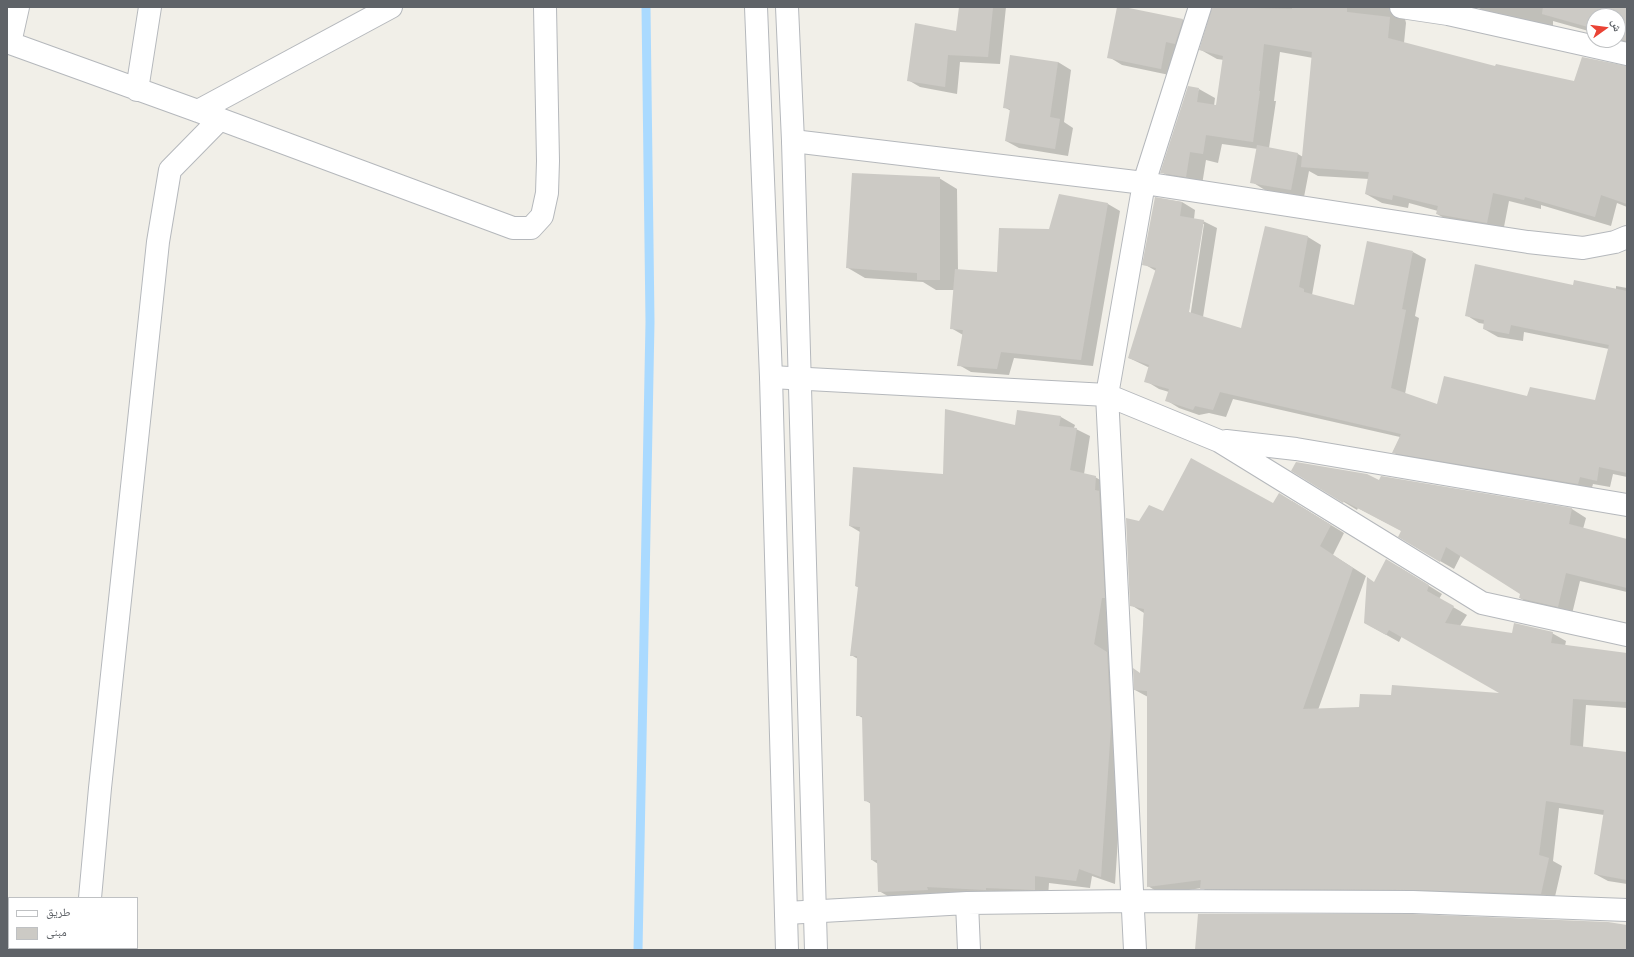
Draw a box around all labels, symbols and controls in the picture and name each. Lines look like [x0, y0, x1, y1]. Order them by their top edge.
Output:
north arrow [1586, 8, 1626, 48]
text: ش [1607, 18, 1626, 33]
legend [8, 897, 138, 949]
text: طريق [46, 903, 71, 921]
text: مبنى [46, 923, 67, 941]

